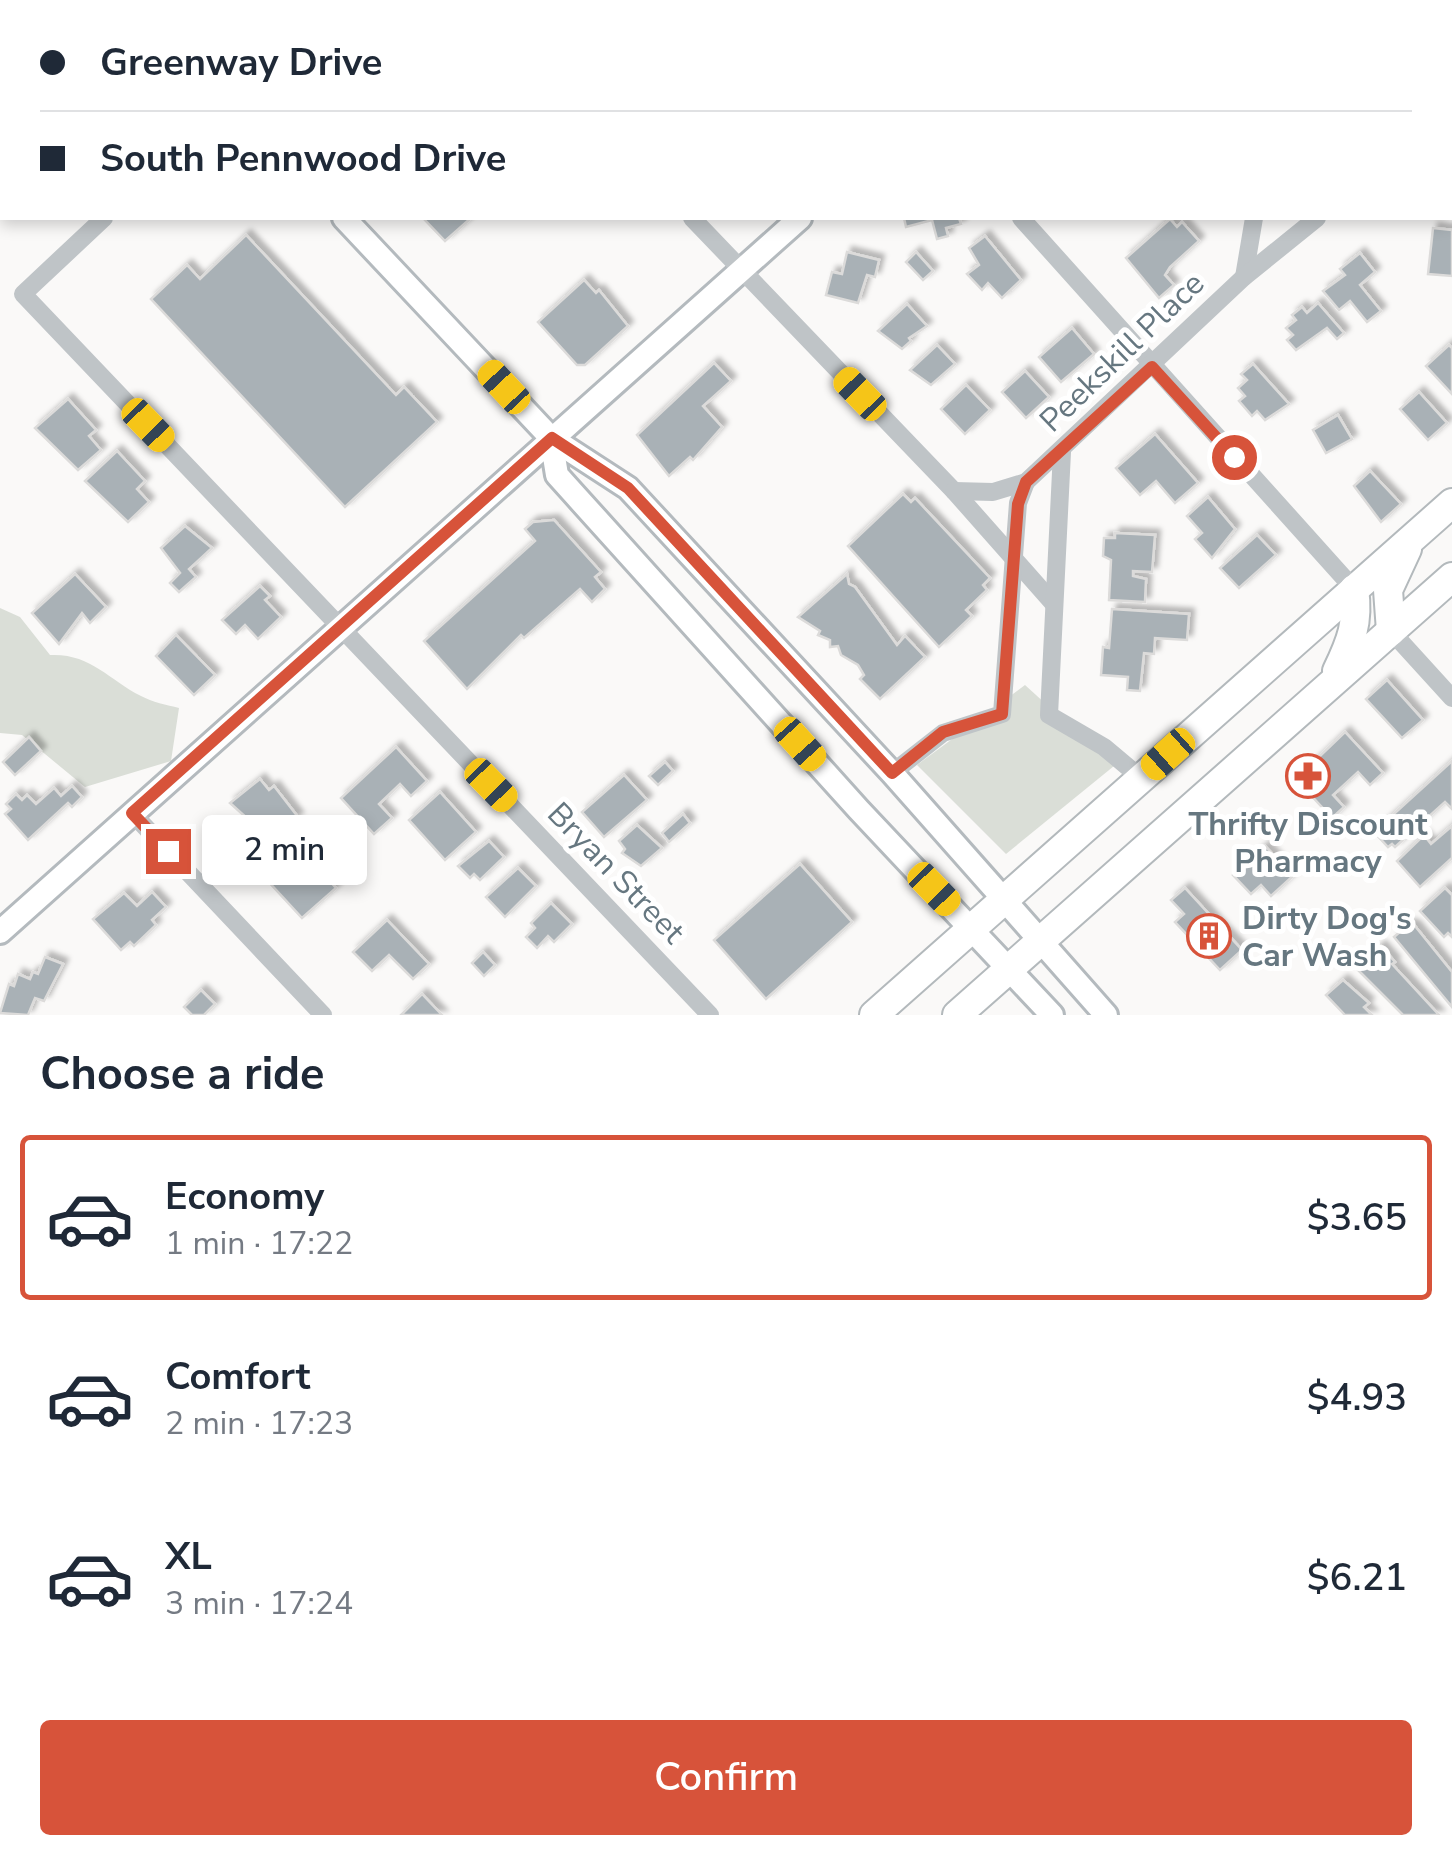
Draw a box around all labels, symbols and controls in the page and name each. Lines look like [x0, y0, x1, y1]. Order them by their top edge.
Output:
text: Greenway Drive [100, 37, 382, 88]
text: South Pennwood Drive [100, 133, 506, 184]
street label: Peekskill Place [1030, 262, 1214, 442]
car [473, 355, 535, 419]
car [828, 362, 892, 426]
car [116, 393, 180, 457]
route start [1212, 435, 1257, 480]
car [769, 712, 831, 776]
car [1136, 723, 1200, 785]
car [459, 753, 523, 817]
pharmacy icon: Thrifty Discount Pharmacy [1285, 753, 1331, 799]
street label: Bryan Street [538, 793, 695, 954]
place label: Thrifty Discount Pharmacy [1189, 803, 1428, 883]
callout: 2 min [203, 816, 368, 886]
text: 2 min [244, 828, 325, 871]
route end [146, 829, 191, 874]
car [902, 857, 966, 921]
place label: Dirty Dog's Car Wash [1242, 897, 1412, 977]
building icon: Dirty Dog's Car Wash [1186, 913, 1232, 959]
text: Choose a ride [40, 1044, 325, 1105]
text: Economy [165, 1171, 324, 1222]
icon: car [45, 1173, 135, 1263]
text: $3.65 [1307, 1192, 1407, 1243]
text: 1 min · 17:22 [165, 1222, 353, 1265]
text: Comfort [165, 1351, 310, 1402]
icon: car [45, 1353, 135, 1443]
text: $4.93 [1307, 1372, 1407, 1423]
text: 2 min · 17:23 [165, 1402, 353, 1445]
text: XL [165, 1531, 212, 1582]
icon: car [45, 1533, 135, 1623]
text: $6.21 [1307, 1552, 1407, 1603]
text: 3 min · 17:24 [165, 1582, 353, 1625]
button: Confirm [40, 1720, 1412, 1835]

